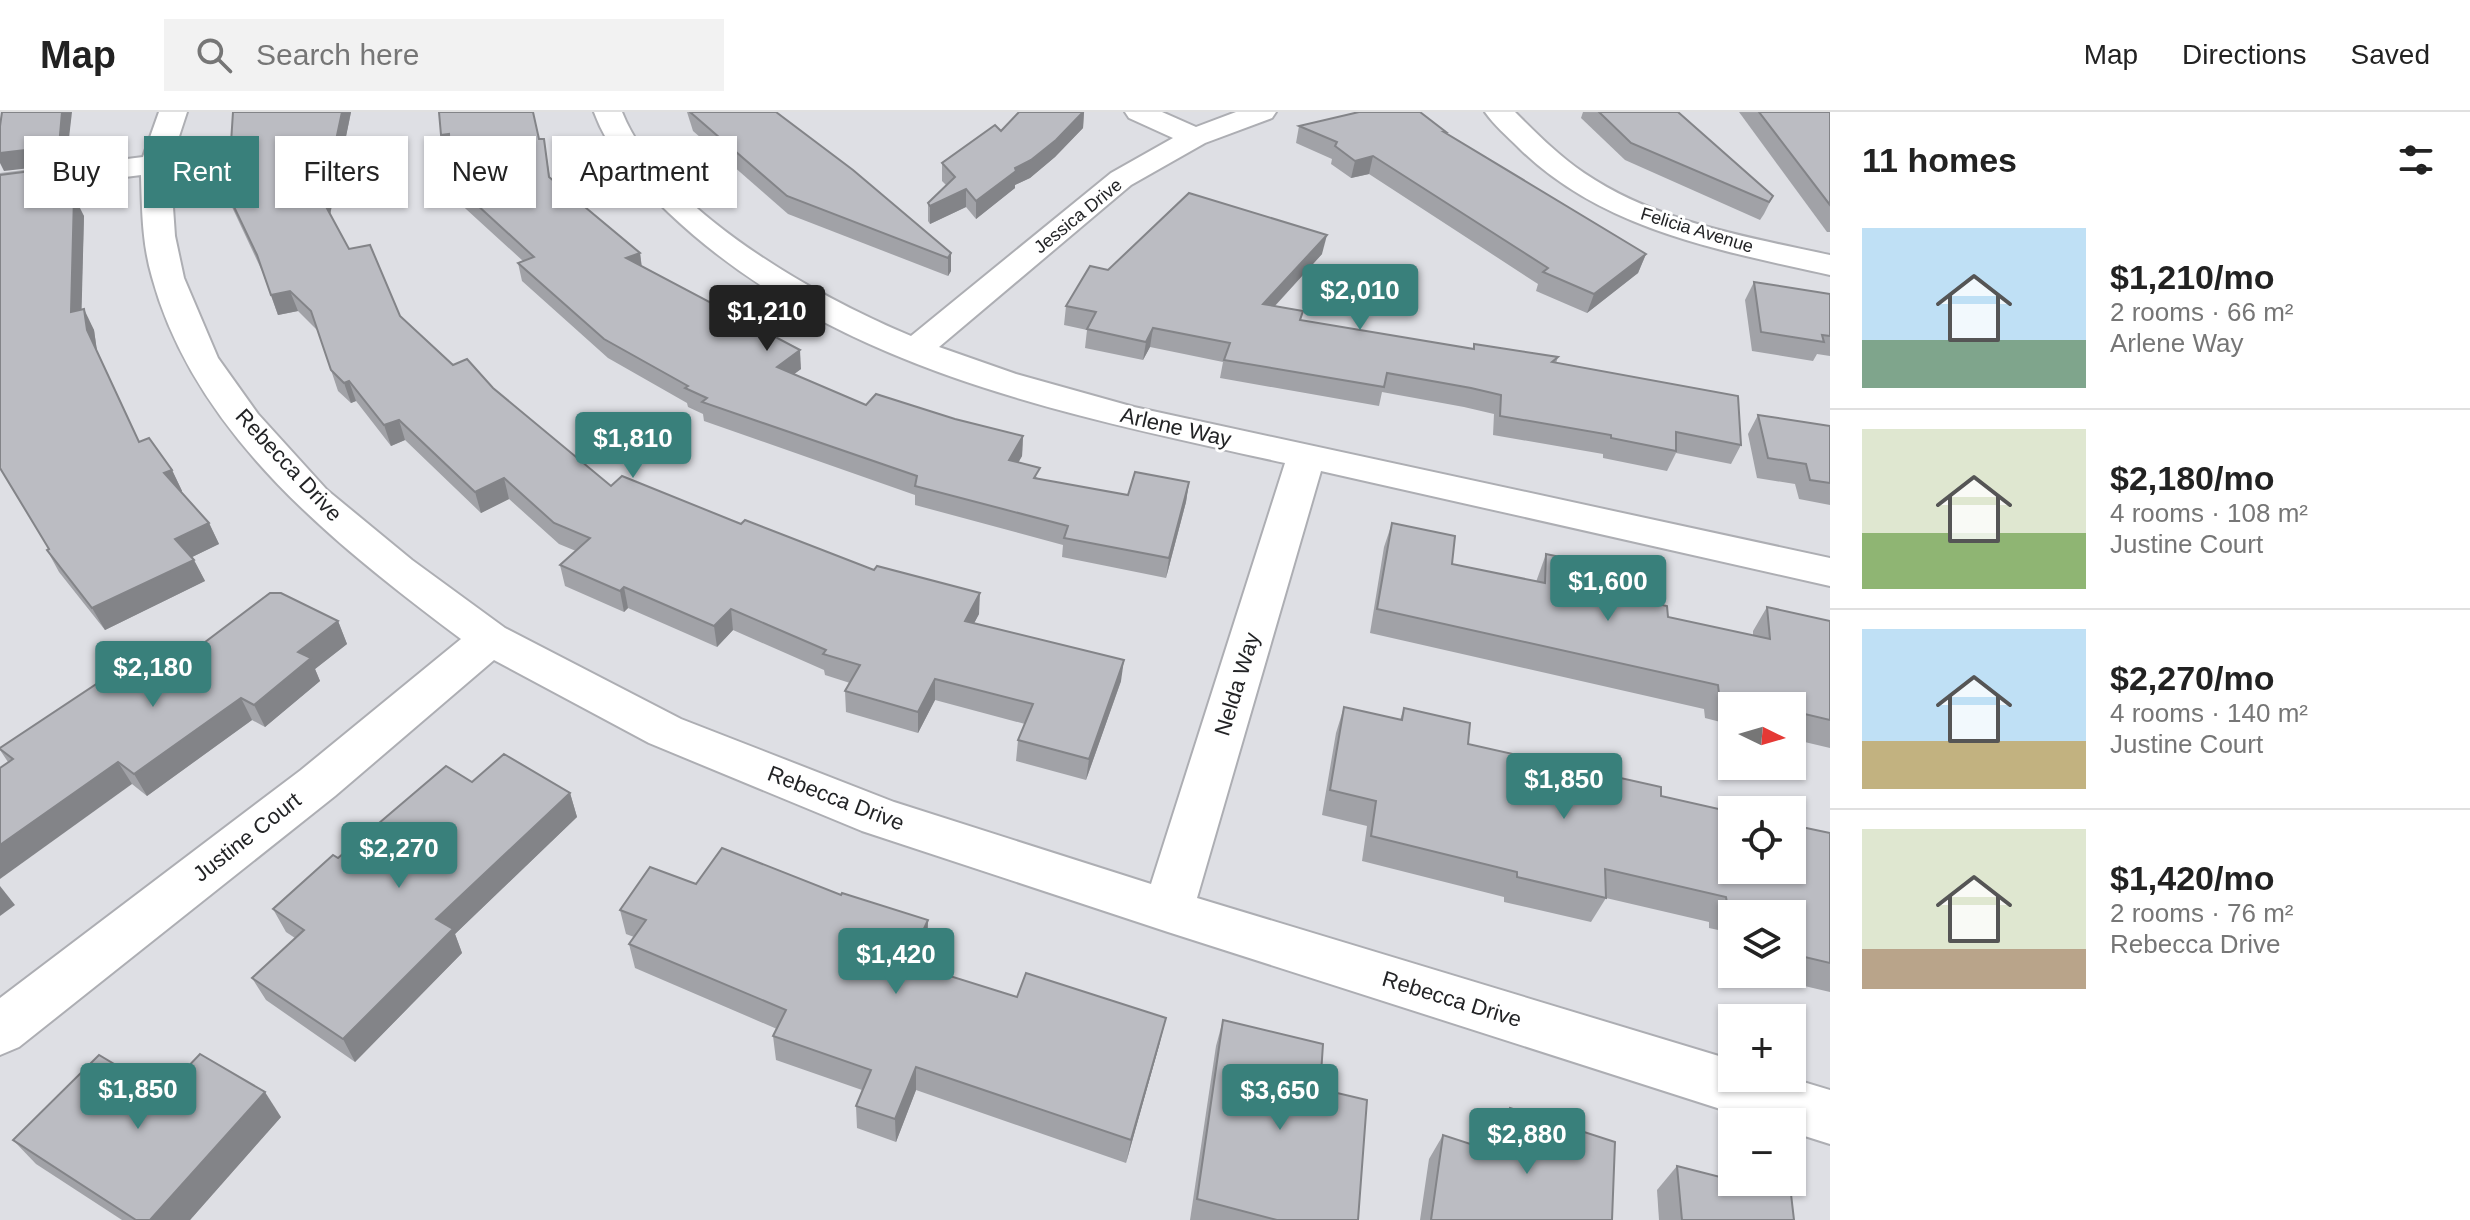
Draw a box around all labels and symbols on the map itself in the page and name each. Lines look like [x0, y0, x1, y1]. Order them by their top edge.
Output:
street label: Jessica Drive [1030, 175, 1126, 257]
street label: Felicia Avenue [1638, 203, 1756, 257]
pin: $2,010 [1295, 264, 1425, 332]
pin: $1,210 [702, 285, 832, 353]
street label: Arlene Way [1118, 402, 1234, 452]
street label: Rebecca Drive [231, 404, 347, 526]
pin: $1,810 [568, 412, 698, 480]
pin: $1,600 [1543, 555, 1673, 623]
street label: Nelda Way [1209, 629, 1265, 739]
pin: $2,180 [88, 641, 218, 709]
north arrow [1718, 692, 1806, 780]
pin: $1,850 [1499, 753, 1629, 821]
street label: Rebecca Drive [764, 760, 908, 836]
street label: Justine Court [188, 787, 306, 887]
pin: $2,270 [334, 822, 464, 890]
pin: $1,420 [831, 928, 961, 996]
street label: Rebecca Drive [1379, 966, 1525, 1032]
pin: $1,850 [73, 1063, 203, 1131]
pin: $3,650 [1215, 1064, 1345, 1132]
pin: $2,880 [1462, 1108, 1592, 1176]

